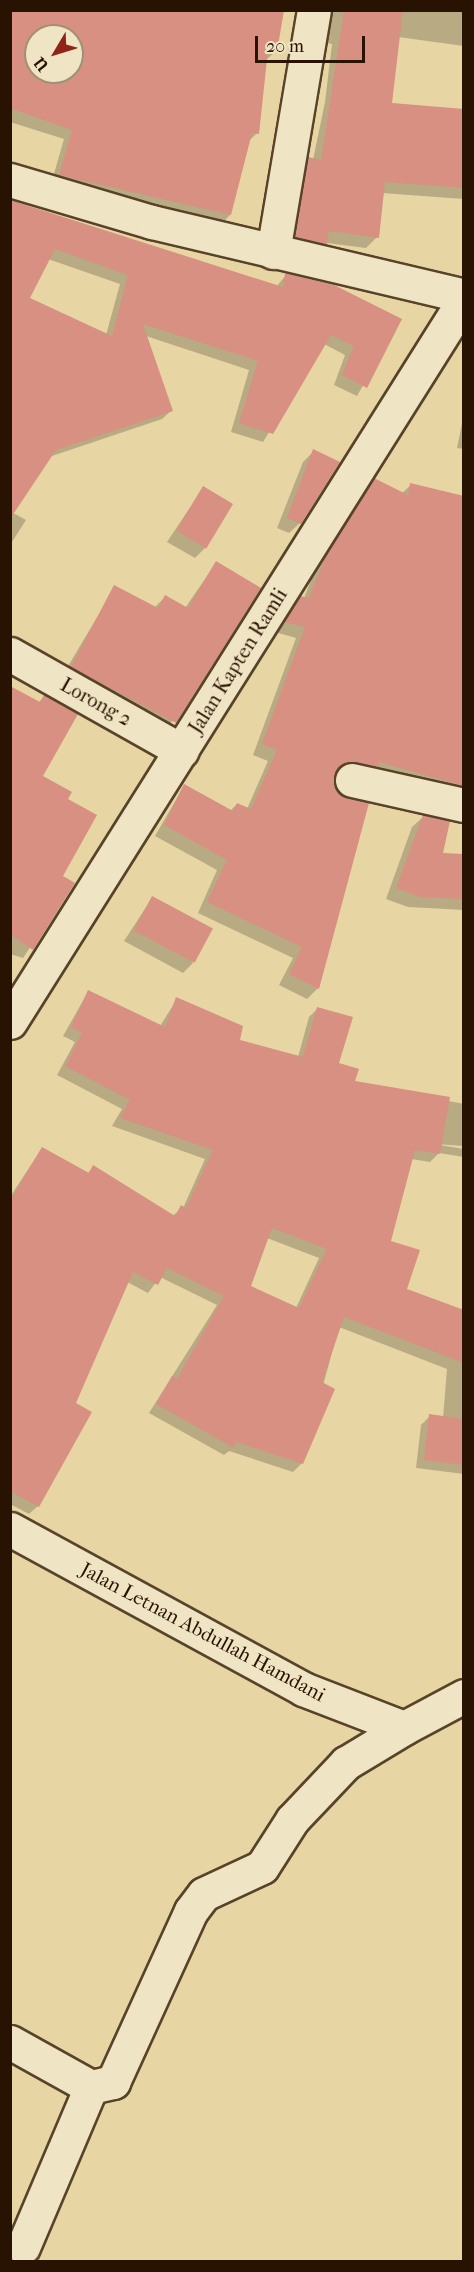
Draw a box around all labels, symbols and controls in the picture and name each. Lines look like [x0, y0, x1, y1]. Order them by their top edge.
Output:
north arrow [24, 24, 84, 84]
scale bar [258, 24, 368, 62]
text: 20 m [266, 36, 304, 57]
text: U [30, 53, 52, 75]
street label: Jalan Kapten Ramli [184, 584, 292, 738]
street label: Lorong 2 [56, 673, 136, 731]
street label: Jalan Letnan Abdullah Hamdani [77, 1557, 329, 1707]

